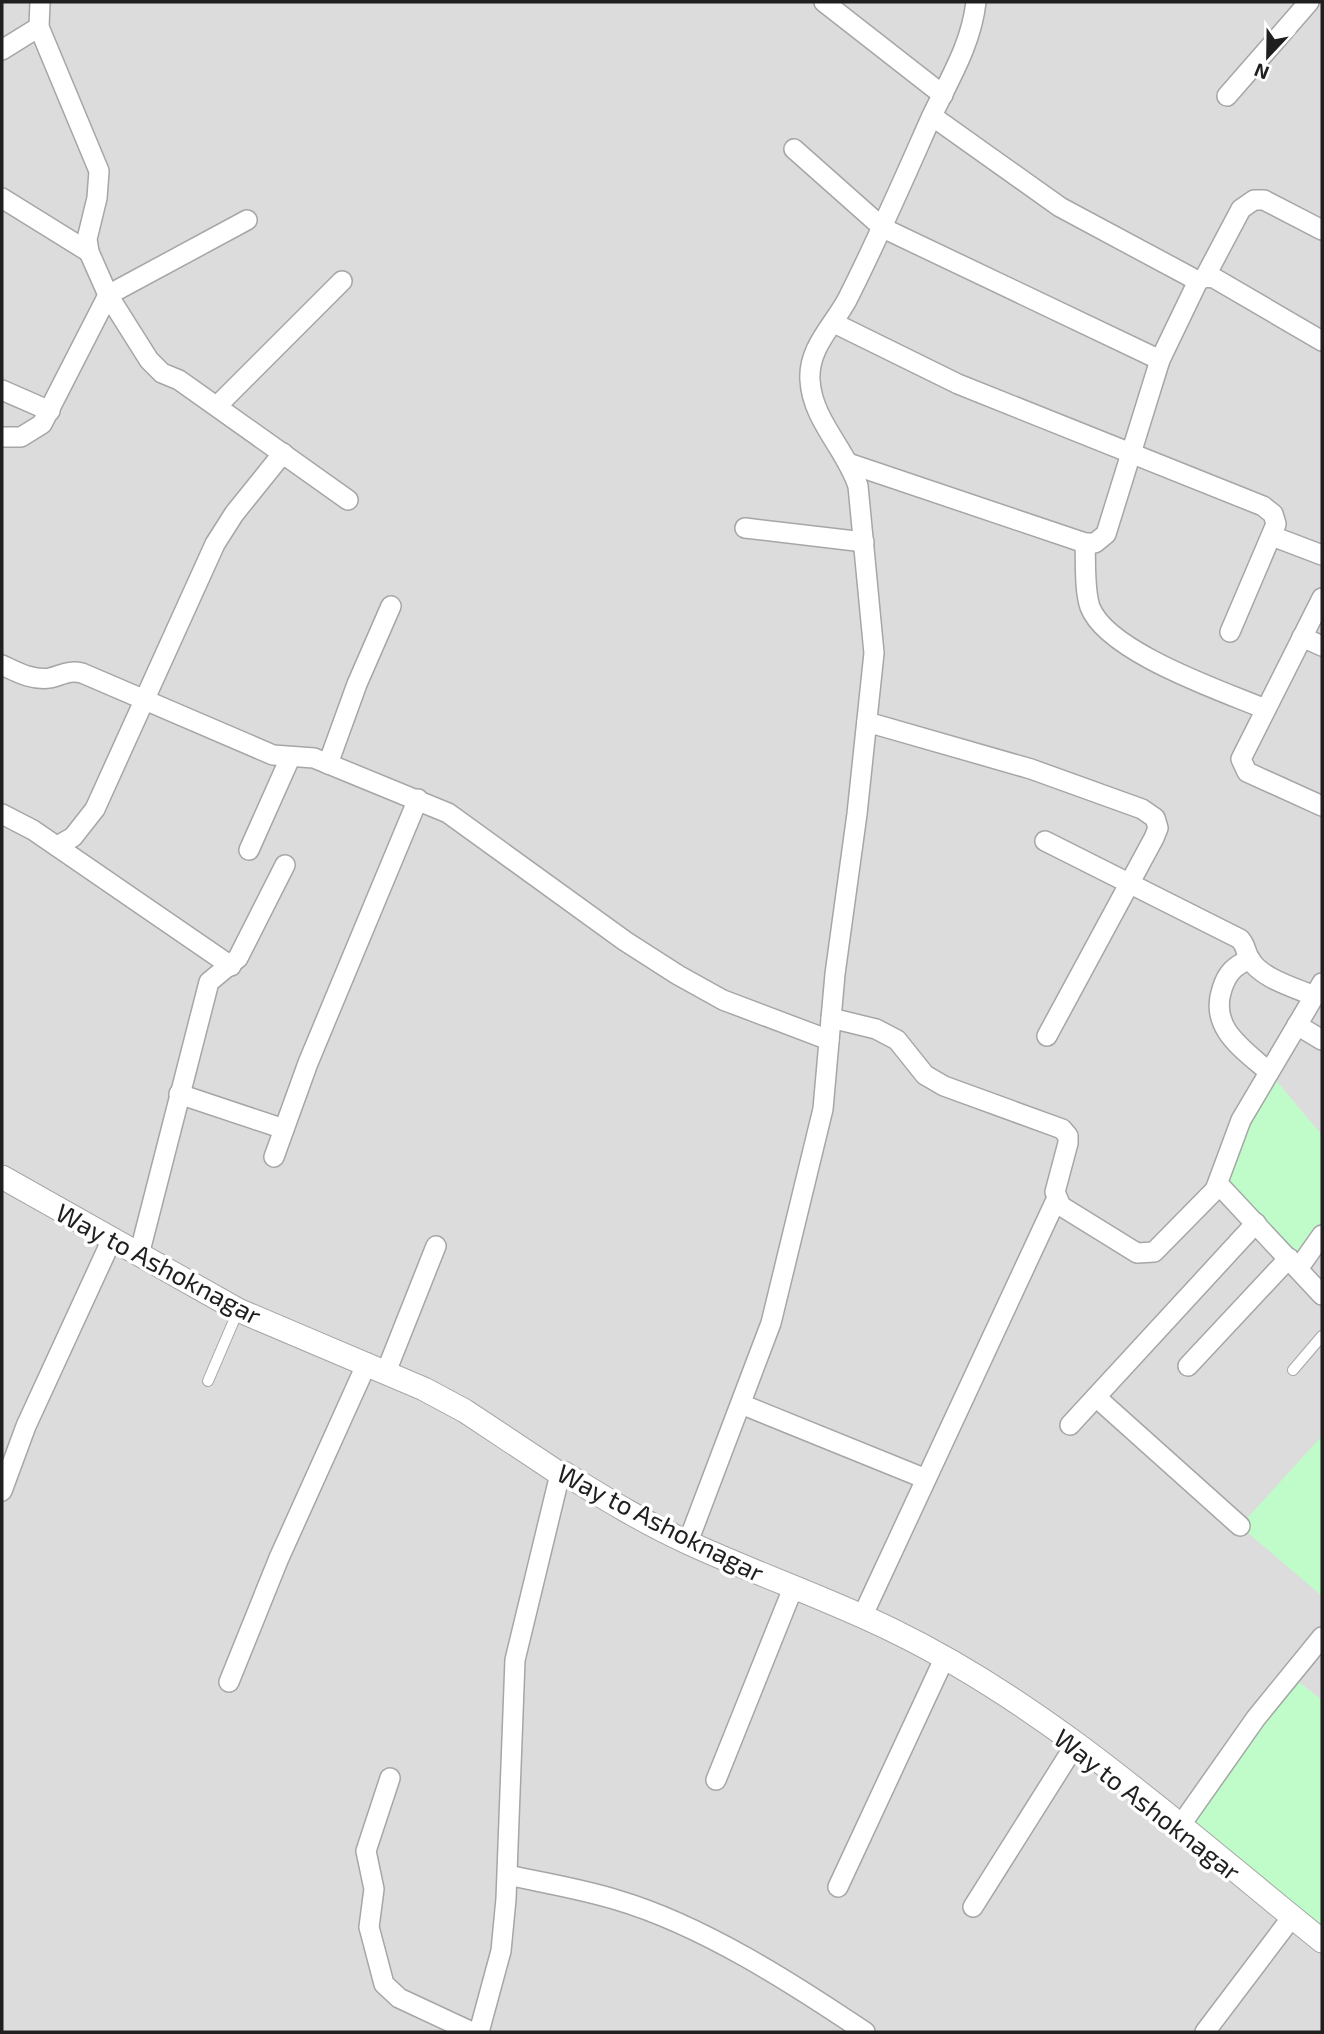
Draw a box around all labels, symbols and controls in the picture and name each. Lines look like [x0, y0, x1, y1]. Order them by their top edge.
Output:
north arrow [1233, 21, 1303, 91]
text: N [1251, 59, 1272, 85]
street label: Way to Ashoknagar [51, 1196, 267, 1330]
street label: Way to Ashoknagar [552, 1456, 770, 1588]
street label: Way to Ashoknagar [1049, 1722, 1247, 1886]

